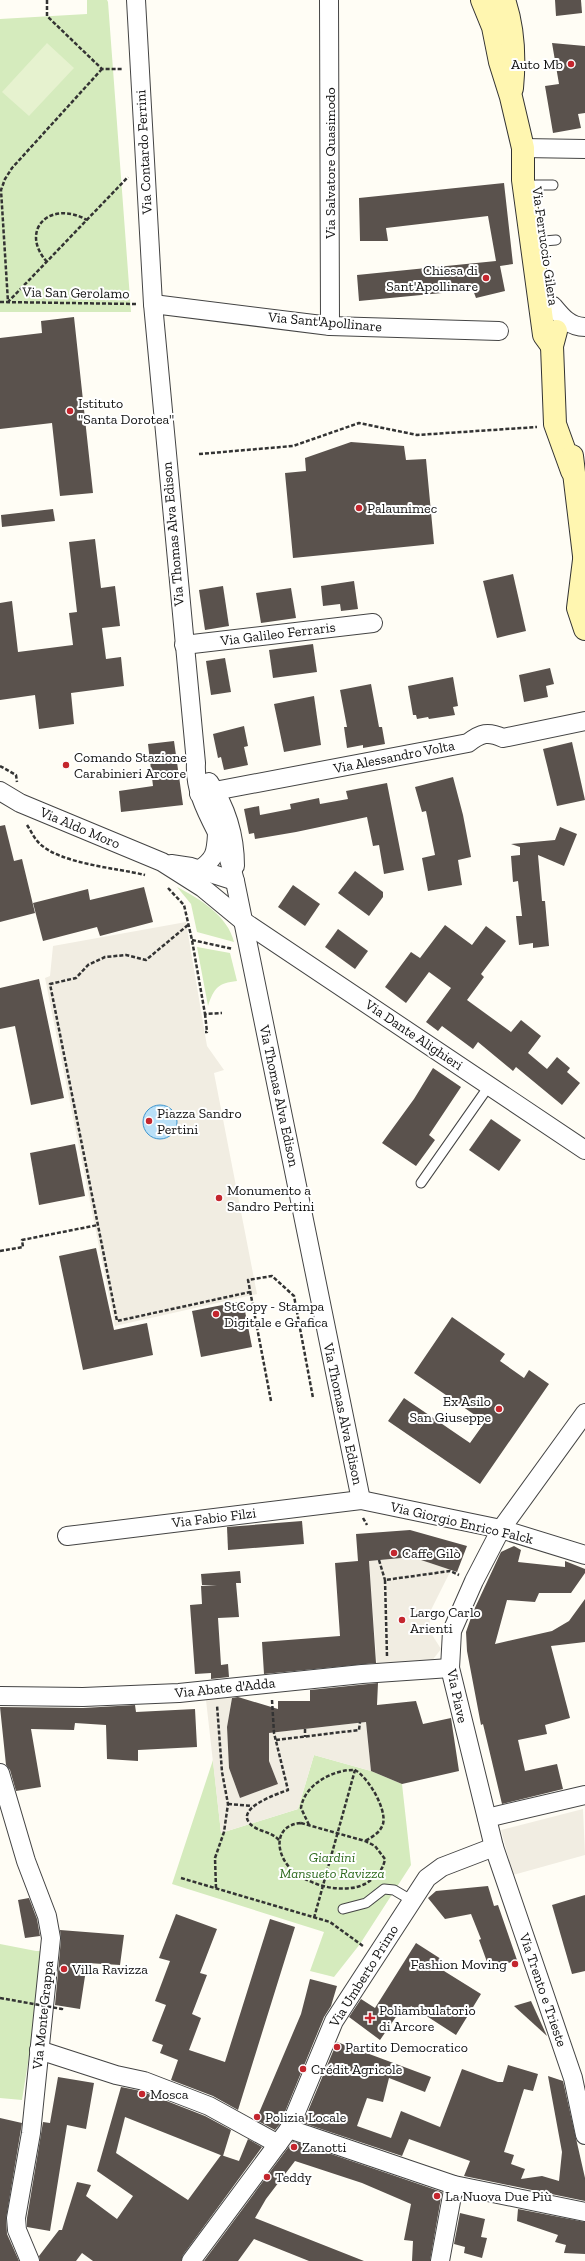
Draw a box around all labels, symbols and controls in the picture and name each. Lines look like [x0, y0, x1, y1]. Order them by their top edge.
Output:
place label: Auto Mb [511, 56, 563, 73]
marker: Auto Mb [566, 59, 576, 69]
street label: Via Salvatore Quasimodo [322, 87, 339, 240]
street label: Via Contardo Ferrini [132, 89, 156, 216]
street label: Via Ferruccio Gilera [528, 184, 562, 307]
place label: Chiesa di Sant'Apollinare [386, 262, 478, 295]
marker: Chiesa di Sant'Apollinare [481, 273, 491, 283]
street label: Via San Gerolamo [21, 284, 130, 302]
street label: Via Sant'Apollinare [266, 308, 383, 335]
place label: Istituto "Santa Dorotea" [78, 395, 174, 428]
marker: Istituto "Santa Dorotea" [65, 406, 75, 416]
street label: Via Thomas Alva Edison [158, 461, 188, 608]
place label: Palaunimec [367, 500, 437, 517]
marker: Palaunimec [354, 503, 364, 513]
street label: Via Galileo Ferraris [218, 618, 337, 650]
street label: Via Alessandro Volta [331, 737, 456, 777]
place label: Comando Stazione Carabinieri Arcore [74, 749, 187, 782]
marker: Comando Stazione Carabinieri Arcore [61, 760, 71, 770]
street label: Via Aldo Moro [36, 803, 123, 852]
street label: Via Dante Alighieri [361, 995, 466, 1074]
street label: Via Thomas Alva Edison [255, 1022, 302, 1169]
place label: Piazza Sandro Pertini [157, 1105, 242, 1138]
marker: Piazza Sandro Pertini [144, 1116, 154, 1126]
place label: Monumento a Sandro Pertini [227, 1182, 314, 1215]
marker: Monumento a Sandro Pertini [214, 1193, 224, 1203]
place label: StCopy - Stampa Digitale e Grafica [224, 1298, 328, 1331]
marker: StCopy - Stampa Digitale e Grafica [211, 1309, 221, 1319]
street label: Via Thomas Alva Edison [319, 1340, 366, 1487]
place label: Ex Asilo San Giuseppe [409, 1393, 491, 1426]
marker: Ex Asilo San Giuseppe [494, 1404, 504, 1414]
street label: Via Giorgio Enrico Falck [388, 1498, 536, 1548]
street label: Via Fabio Filzi [170, 1504, 257, 1532]
place label: Caffe Gilò [402, 1545, 461, 1562]
marker: Caffe Gilò [389, 1548, 399, 1558]
place label: Largo Carlo Arienti [410, 1604, 481, 1637]
marker: Largo Carlo Arienti [397, 1615, 407, 1625]
street label: Via Piave [443, 1667, 471, 1725]
street label: Via Abate d'Adda [173, 1674, 276, 1702]
park label: Giardini Mansueto Ravizza [279, 1849, 385, 1882]
street label: Via Umberto Primo [325, 1922, 402, 2031]
street label: Via Trento e Trieste [515, 1930, 571, 2049]
place label: Fashion Moving [411, 1956, 507, 1973]
marker: Fashion Moving [510, 1959, 520, 1969]
street label: Via Monte Grappa [29, 1960, 57, 2071]
place label: Villa Ravizza [71, 1961, 148, 1978]
marker: Villa Ravizza [59, 1964, 69, 1974]
place label: Poliambulatorio di Arcore [379, 2002, 476, 2035]
marker: Poliambulatorio di Arcore [364, 2012, 376, 2024]
place label: Partito Democratico [345, 2039, 468, 2056]
marker: Partito Democratico [332, 2042, 342, 2052]
place label: Crédit Agricole [311, 2061, 403, 2078]
marker: Crédit Agricole [298, 2064, 308, 2074]
place label: Mosca [150, 2086, 189, 2103]
marker: Mosca [137, 2089, 147, 2099]
place label: Polizia Locale [265, 2109, 347, 2126]
marker: Polizia Locale [252, 2112, 262, 2122]
place label: Zanotti [302, 2139, 346, 2156]
marker: Zanotti [289, 2142, 299, 2152]
place label: Teddy [275, 2169, 313, 2186]
marker: Teddy [262, 2172, 272, 2182]
place label: La Nuova Due Più [445, 2188, 552, 2205]
marker: La Nuova Due Più [432, 2191, 442, 2201]

